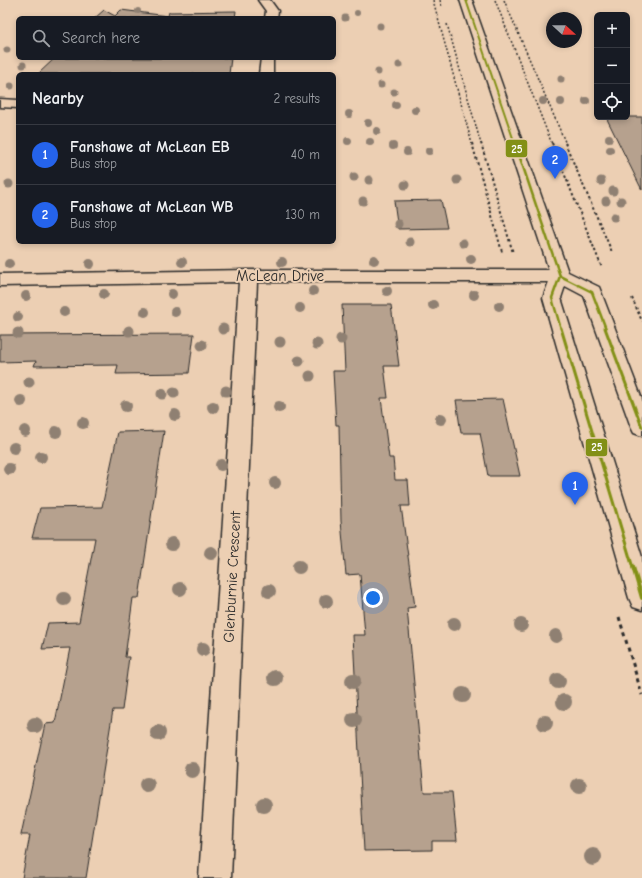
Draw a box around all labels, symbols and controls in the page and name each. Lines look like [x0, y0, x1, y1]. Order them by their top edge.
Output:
north arrow [546, 12, 582, 48]
map controls [594, 12, 630, 120]
button: + [594, 12, 630, 48]
search box [16, 16, 336, 60]
icon: search [30, 27, 52, 49]
text: Search here [62, 29, 140, 47]
button: − [594, 48, 630, 84]
button: locate [594, 84, 630, 120]
text: Nearby [32, 89, 83, 108]
text: 2 results [273, 91, 320, 106]
text: Fanshawe at McLean EB [70, 138, 230, 156]
line badge: 25 [505, 139, 528, 158]
text: 25 [511, 143, 523, 156]
pin: 2 [542, 146, 568, 179]
text: 1 [42, 147, 48, 162]
text: 40 m [291, 147, 320, 162]
text: Bus stop [70, 156, 117, 171]
text: Fanshawe at McLean WB [70, 198, 233, 216]
text: 2 [42, 207, 48, 222]
text: 130 m [285, 207, 320, 222]
text: Bus stop [70, 216, 117, 231]
street label: McLean Drive [236, 267, 324, 285]
line badge: 25 [585, 438, 608, 457]
text: 25 [591, 441, 603, 454]
pin: 1 [562, 472, 588, 505]
street label: Glenburnie Crescent [220, 510, 244, 643]
your location [363, 588, 383, 608]

